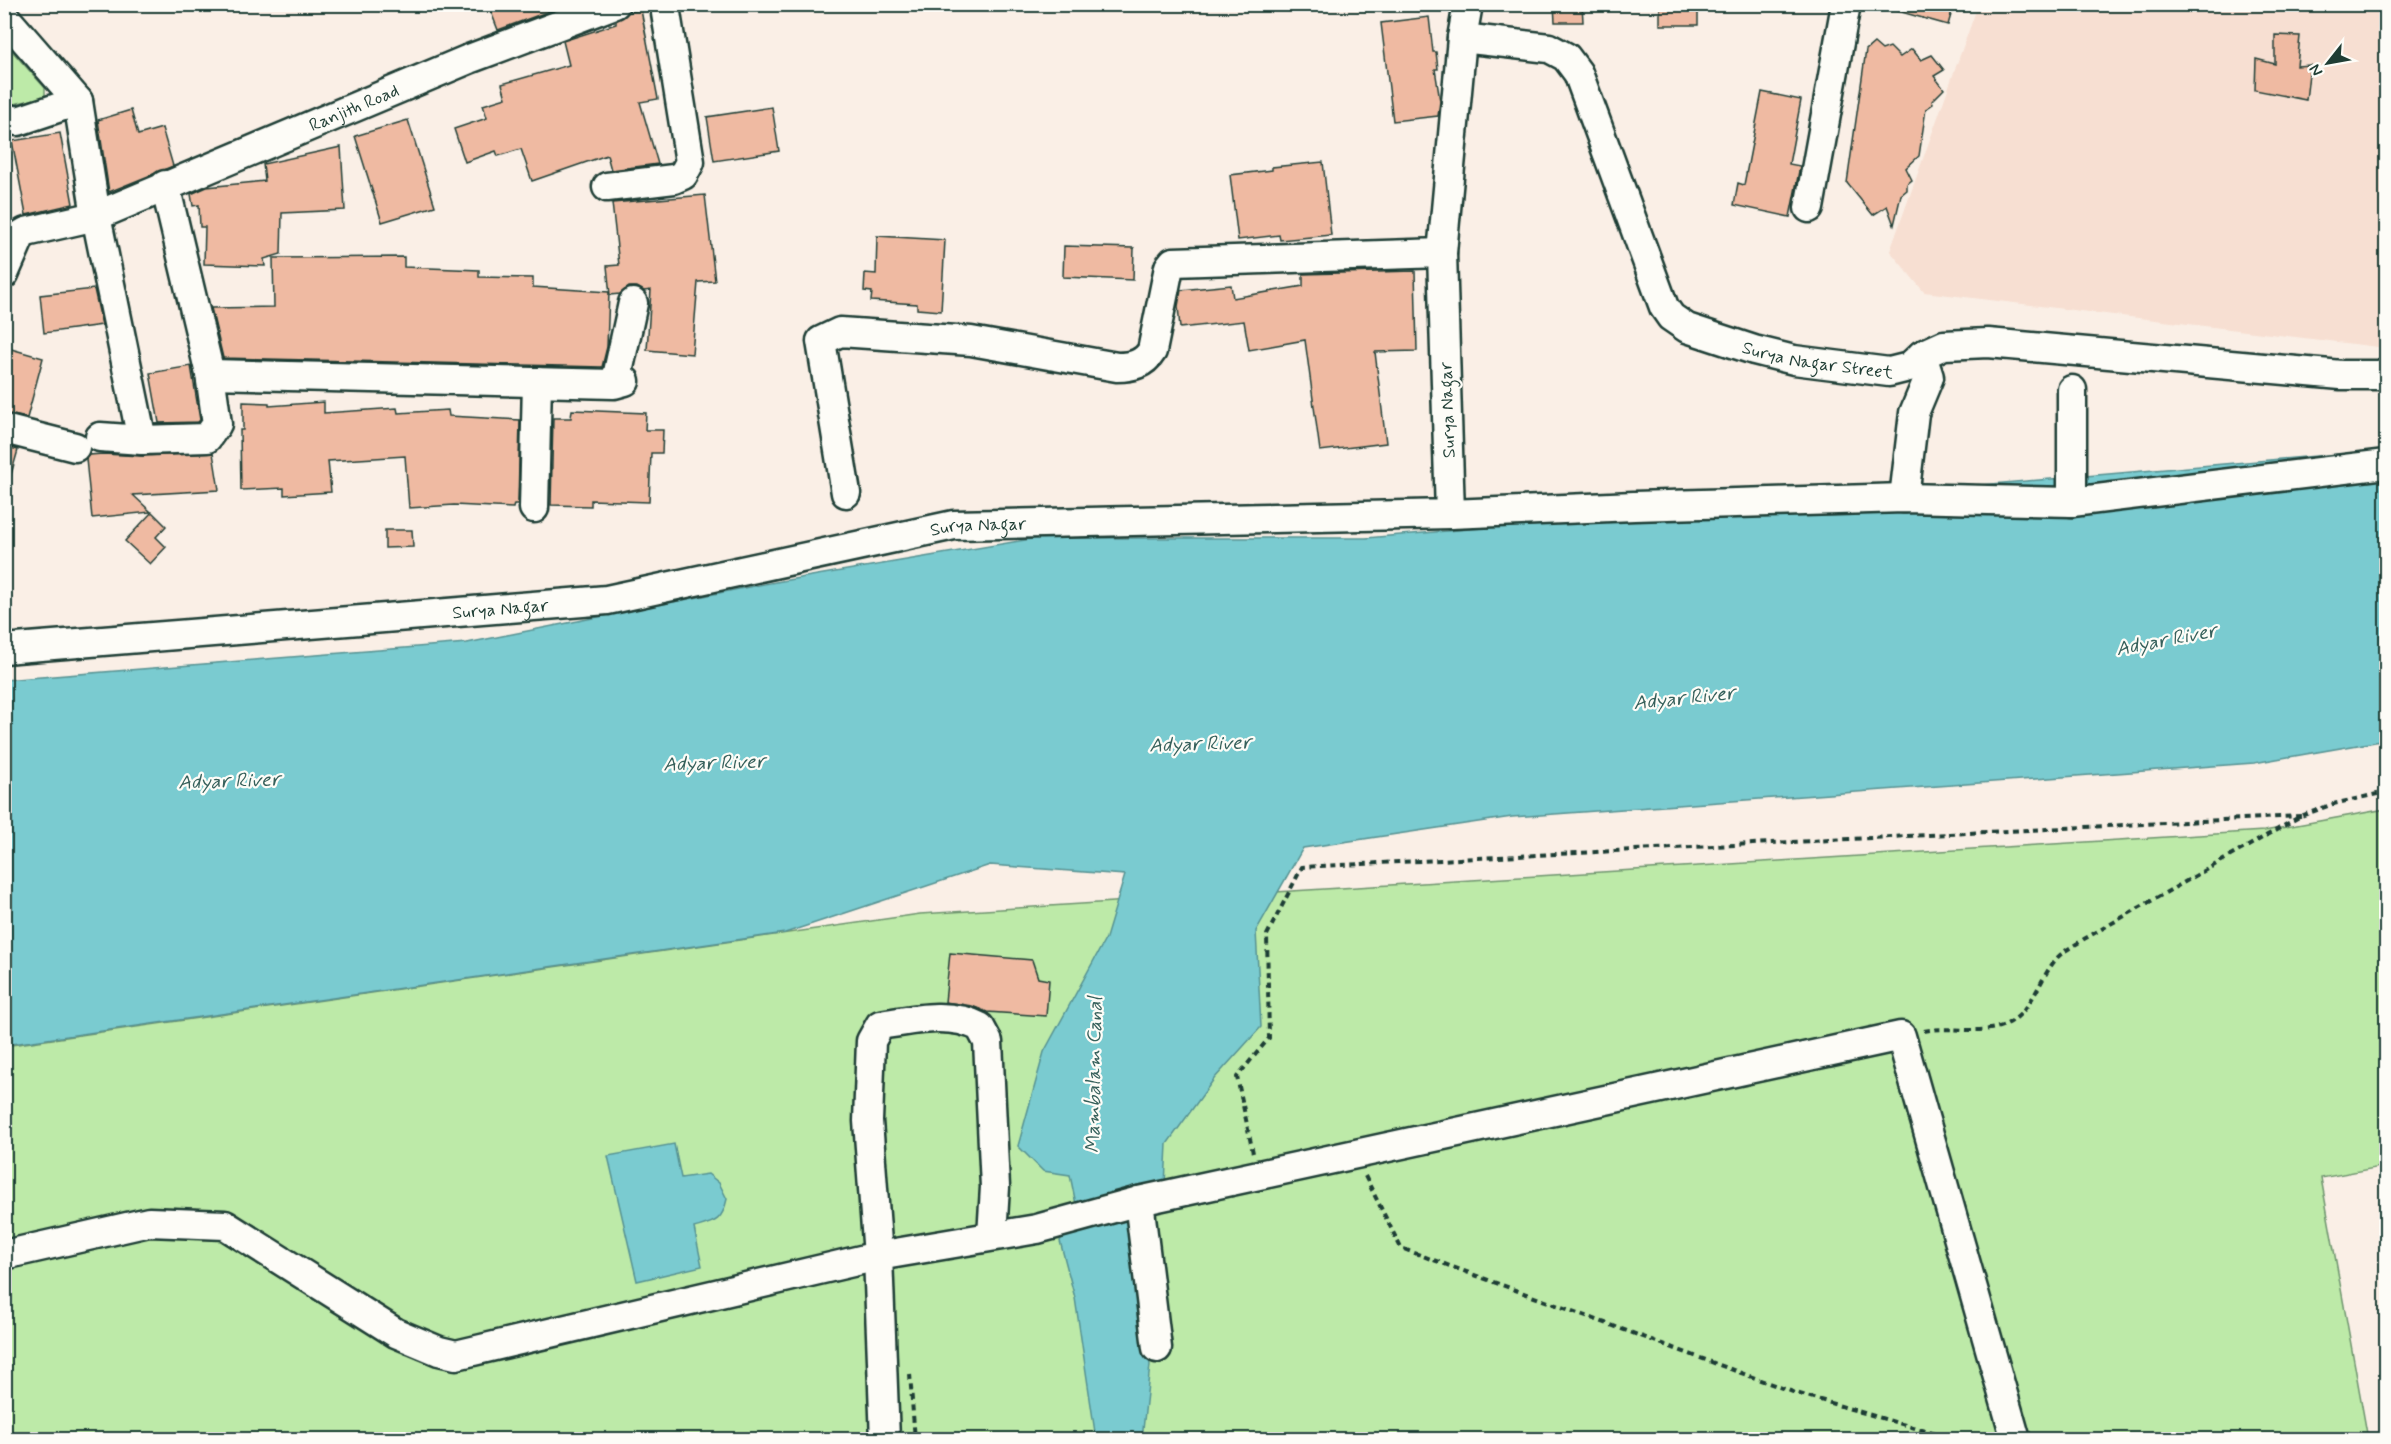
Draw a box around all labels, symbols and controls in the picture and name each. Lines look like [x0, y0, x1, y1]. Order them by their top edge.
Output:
north arrow [2298, 33, 2358, 93]
text: N [2305, 60, 2328, 80]
street label: Ranjith Road [306, 79, 403, 138]
street label: Surya Nagar Street [1739, 336, 1895, 385]
street label: Surya Nagar [1434, 361, 1464, 459]
street label: Surya Nagar [928, 512, 1027, 543]
street label: Surya Nagar [451, 594, 550, 626]
water label: Adyar River [2114, 617, 2222, 663]
water label: Adyar River [1632, 679, 1739, 717]
water label: Adyar River [1149, 729, 1254, 760]
water label: Adyar River [663, 748, 768, 779]
water label: Adyar River [178, 766, 283, 797]
water label: Mambalam Canal [1080, 994, 1109, 1154]

